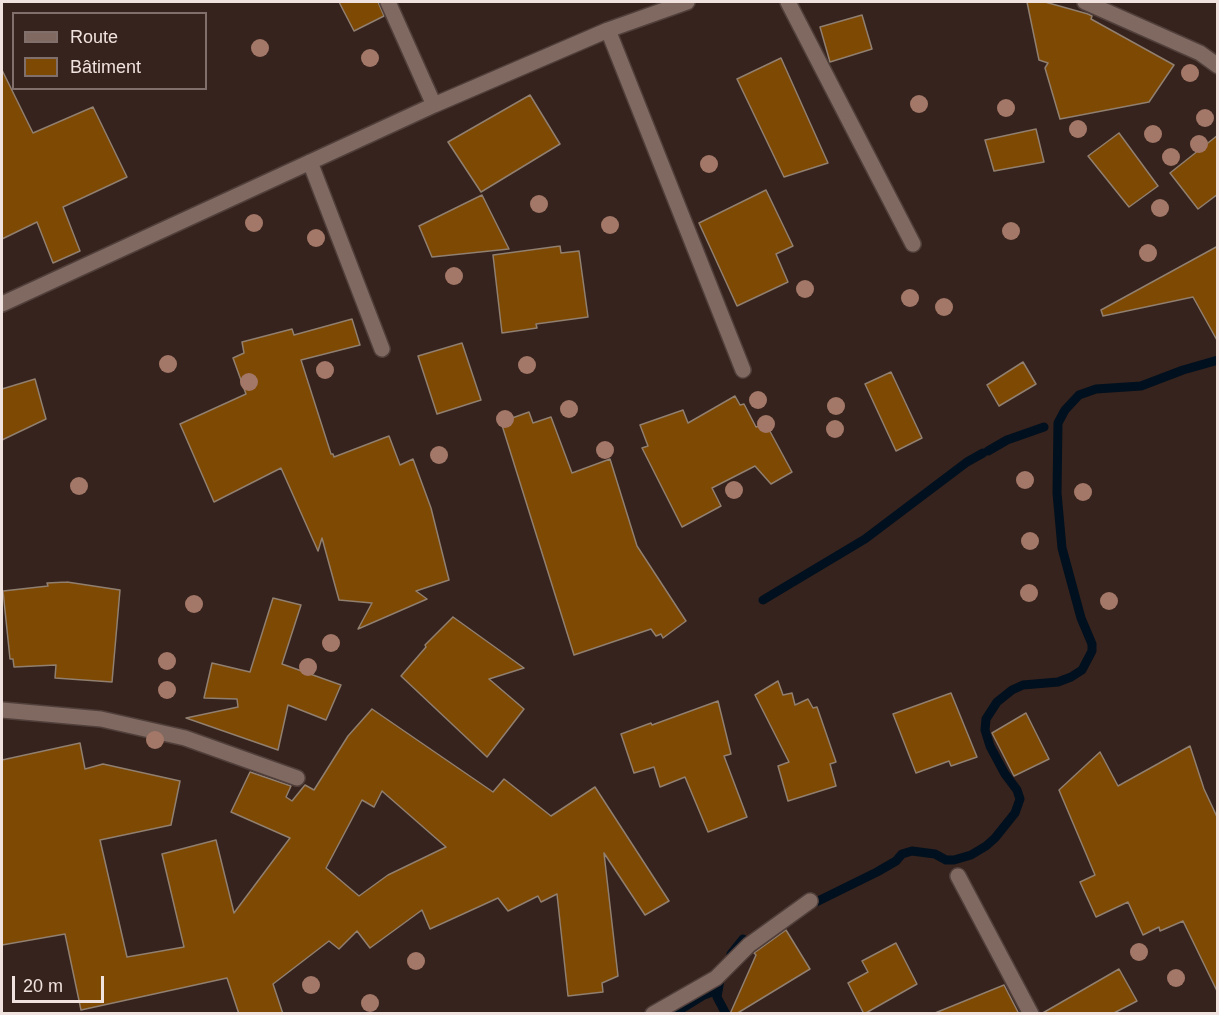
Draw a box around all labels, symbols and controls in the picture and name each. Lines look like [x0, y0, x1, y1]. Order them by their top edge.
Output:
legend [12, 12, 207, 90]
text: Route [70, 27, 118, 47]
text: Bâtiment [70, 57, 141, 77]
scale bar [15, 964, 106, 1002]
text: 20 m [23, 976, 63, 996]

